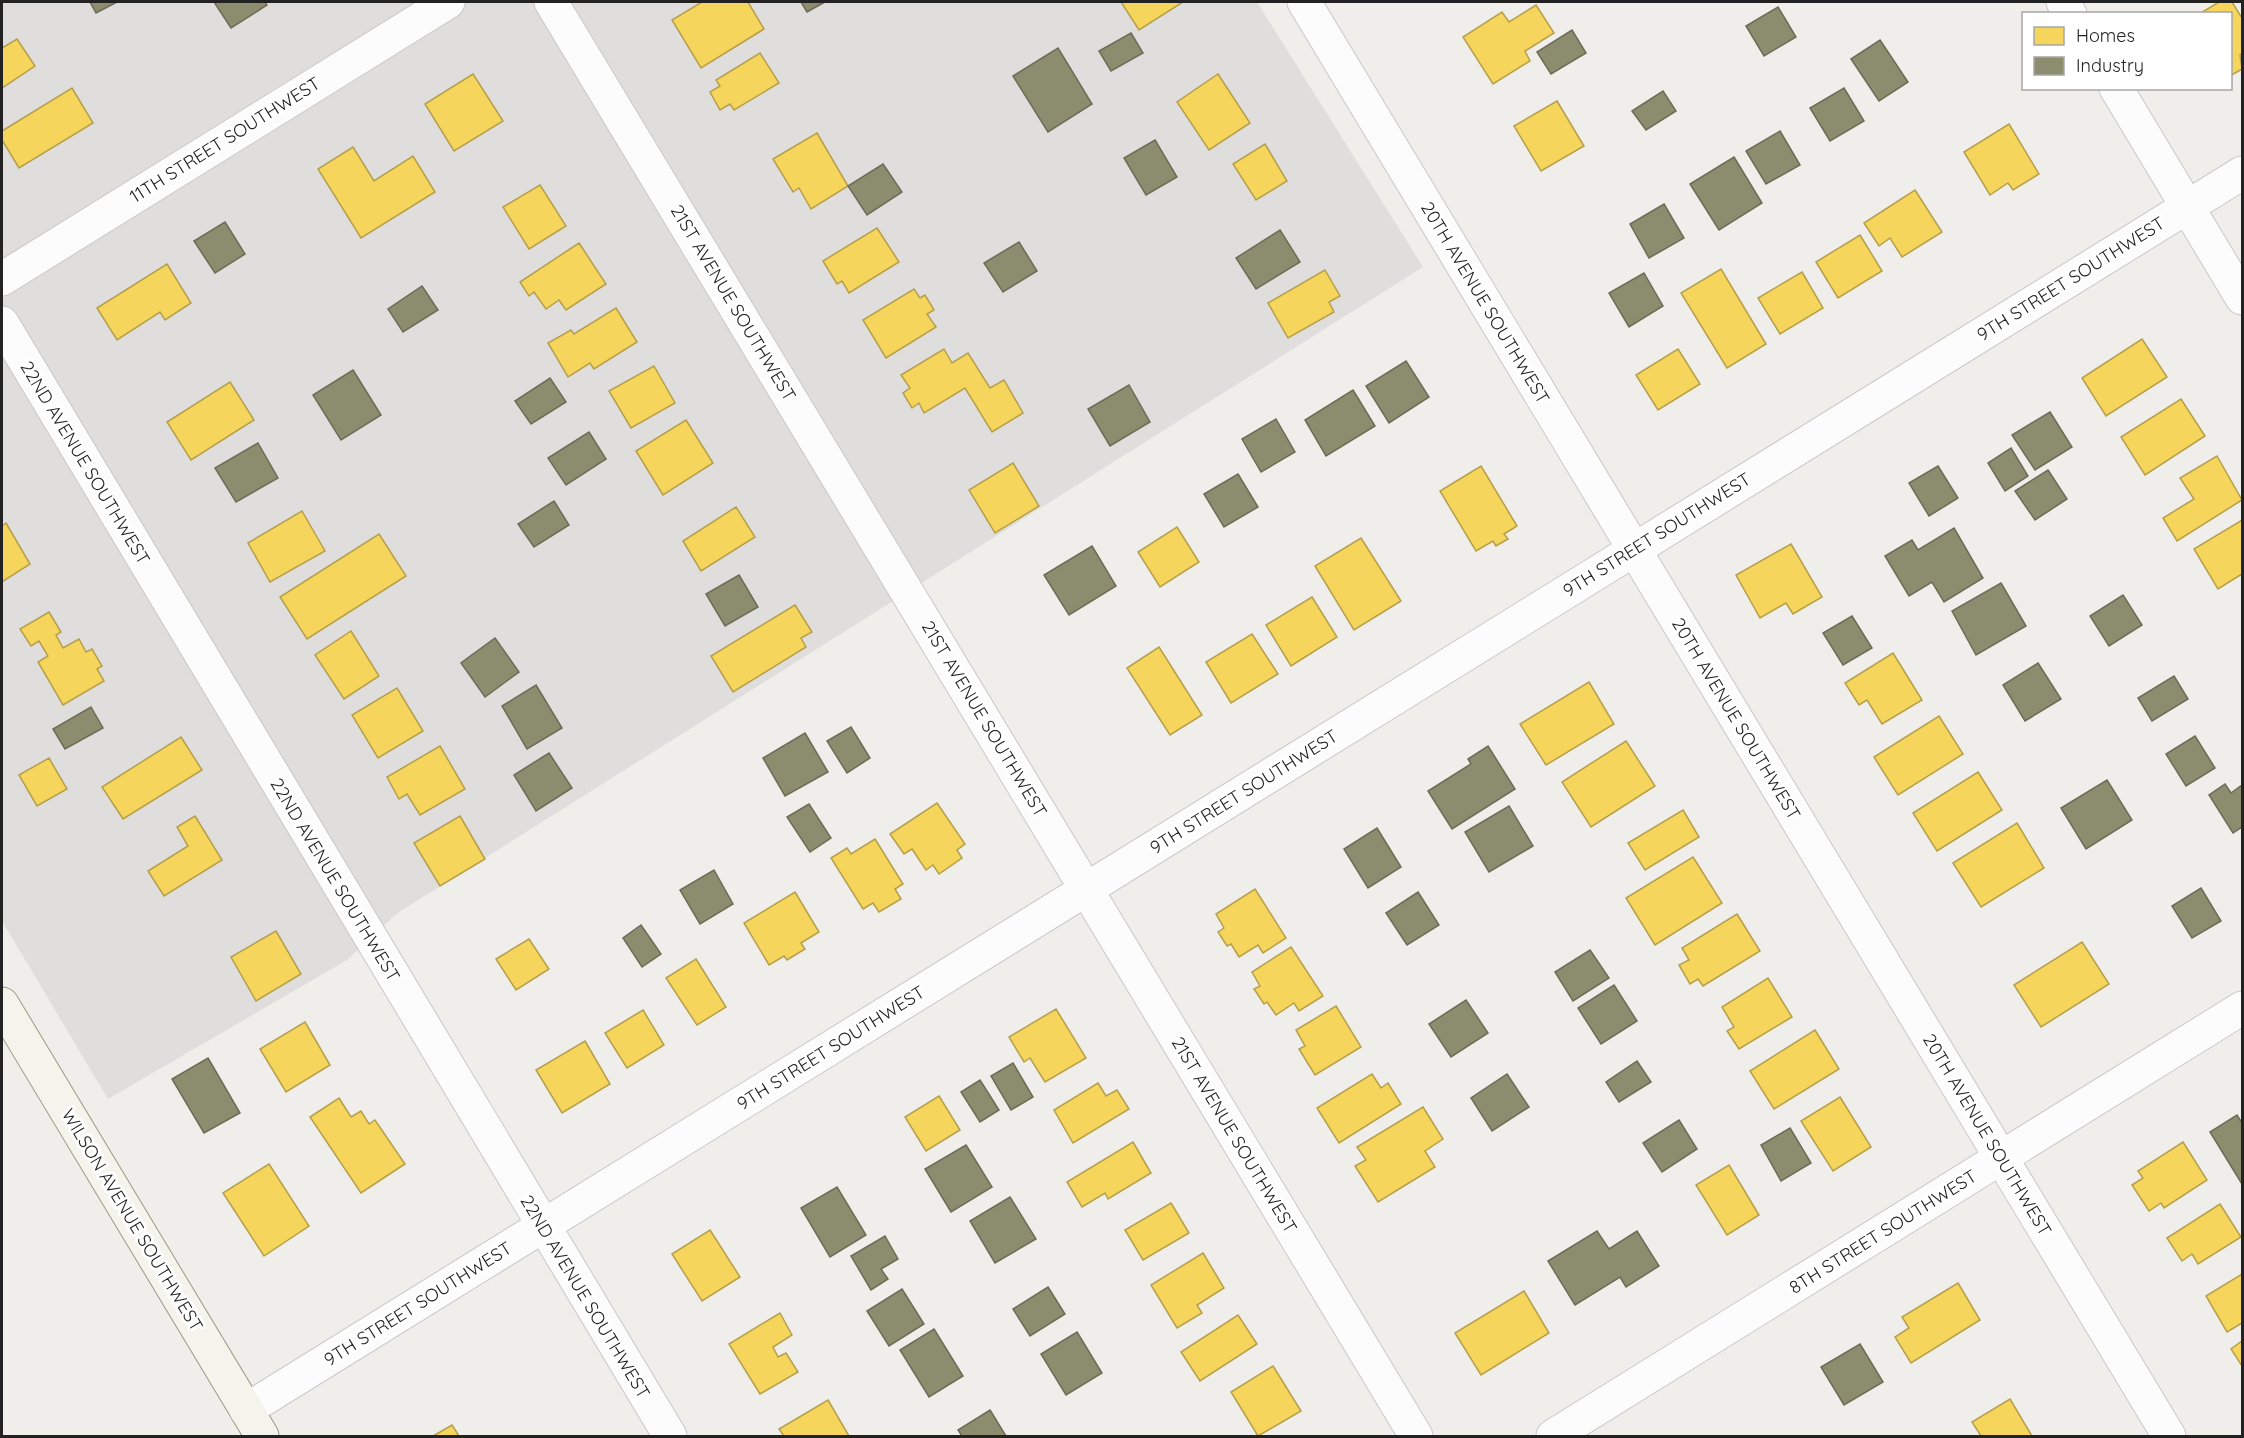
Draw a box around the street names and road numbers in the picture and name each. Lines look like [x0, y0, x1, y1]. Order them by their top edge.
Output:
street label: 11TH STREET SOUTHWEST [125, 71, 324, 208]
street label: 20TH AVENUE SOUTHWEST [1416, 198, 1555, 408]
street label: 21ST AVENUE SOUTHWEST [666, 200, 801, 405]
street label: 9TH STREET SOUTHWEST [1973, 211, 2169, 346]
street label: 22ND AVENUE SOUTHWEST [15, 357, 155, 569]
street label: 9TH STREET SOUTHWEST [1559, 467, 1755, 602]
street label: 20TH AVENUE SOUTHWEST [1667, 614, 1806, 824]
street label: 21ST AVENUE SOUTHWEST [917, 616, 1052, 821]
street label: 9TH STREET SOUTHWEST [1146, 724, 1342, 859]
street label: 22ND AVENUE SOUTHWEST [265, 774, 405, 986]
street label: 9TH STREET SOUTHWEST [733, 980, 929, 1115]
street label: 20TH AVENUE SOUTHWEST [1918, 1030, 2057, 1240]
street label: 21ST AVENUE SOUTHWEST [1167, 1032, 1302, 1237]
street label: WILSON AVENUE SOUTHWEST [57, 1104, 208, 1335]
street label: 8TH STREET SOUTHWEST [1785, 1164, 1981, 1299]
street label: 22ND AVENUE SOUTHWEST [515, 1191, 655, 1403]
street label: 9TH STREET SOUTHWEST [320, 1236, 516, 1371]

